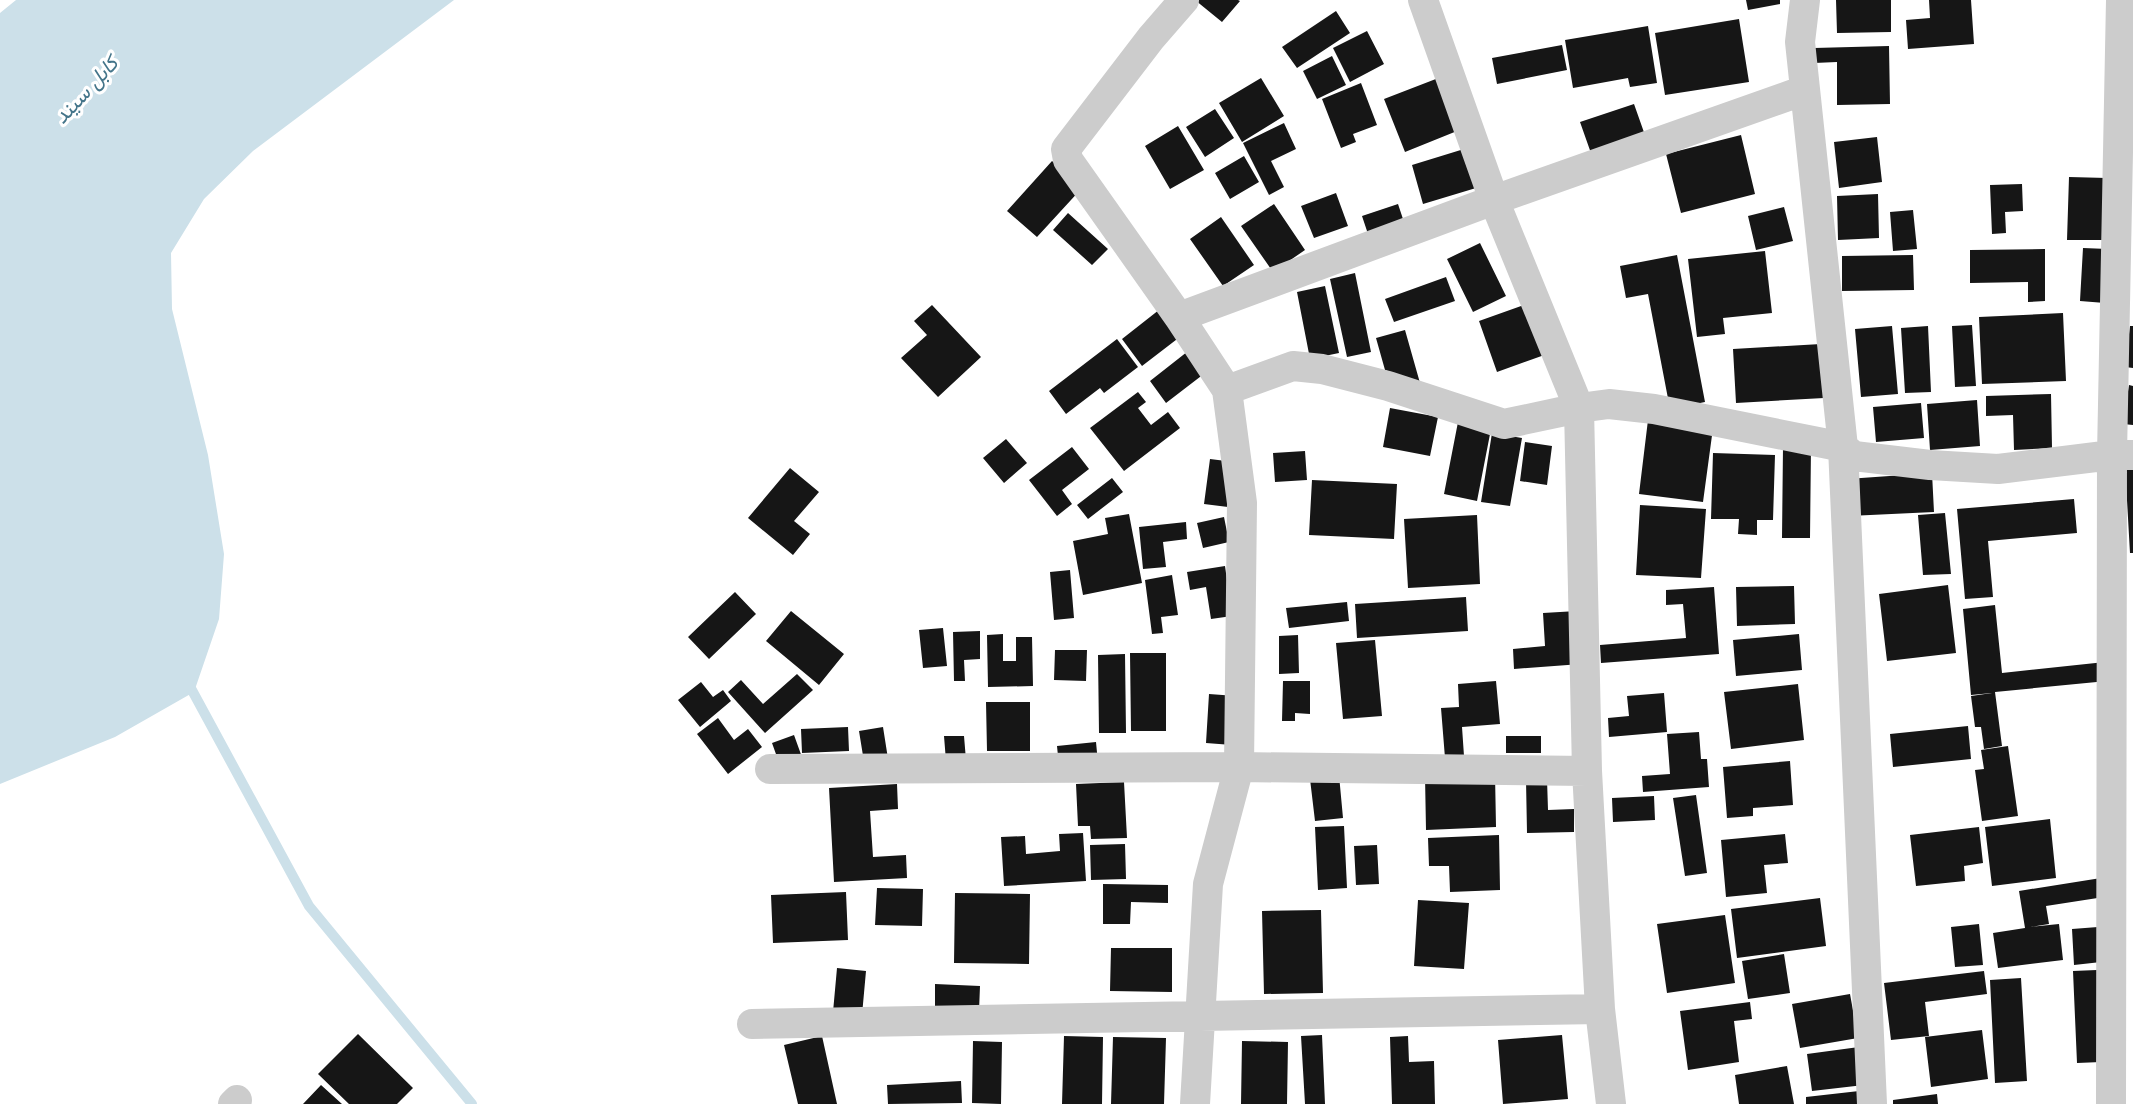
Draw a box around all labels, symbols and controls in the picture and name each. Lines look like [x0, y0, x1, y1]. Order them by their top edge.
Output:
water label: کابل سيند [47, 47, 126, 129]

